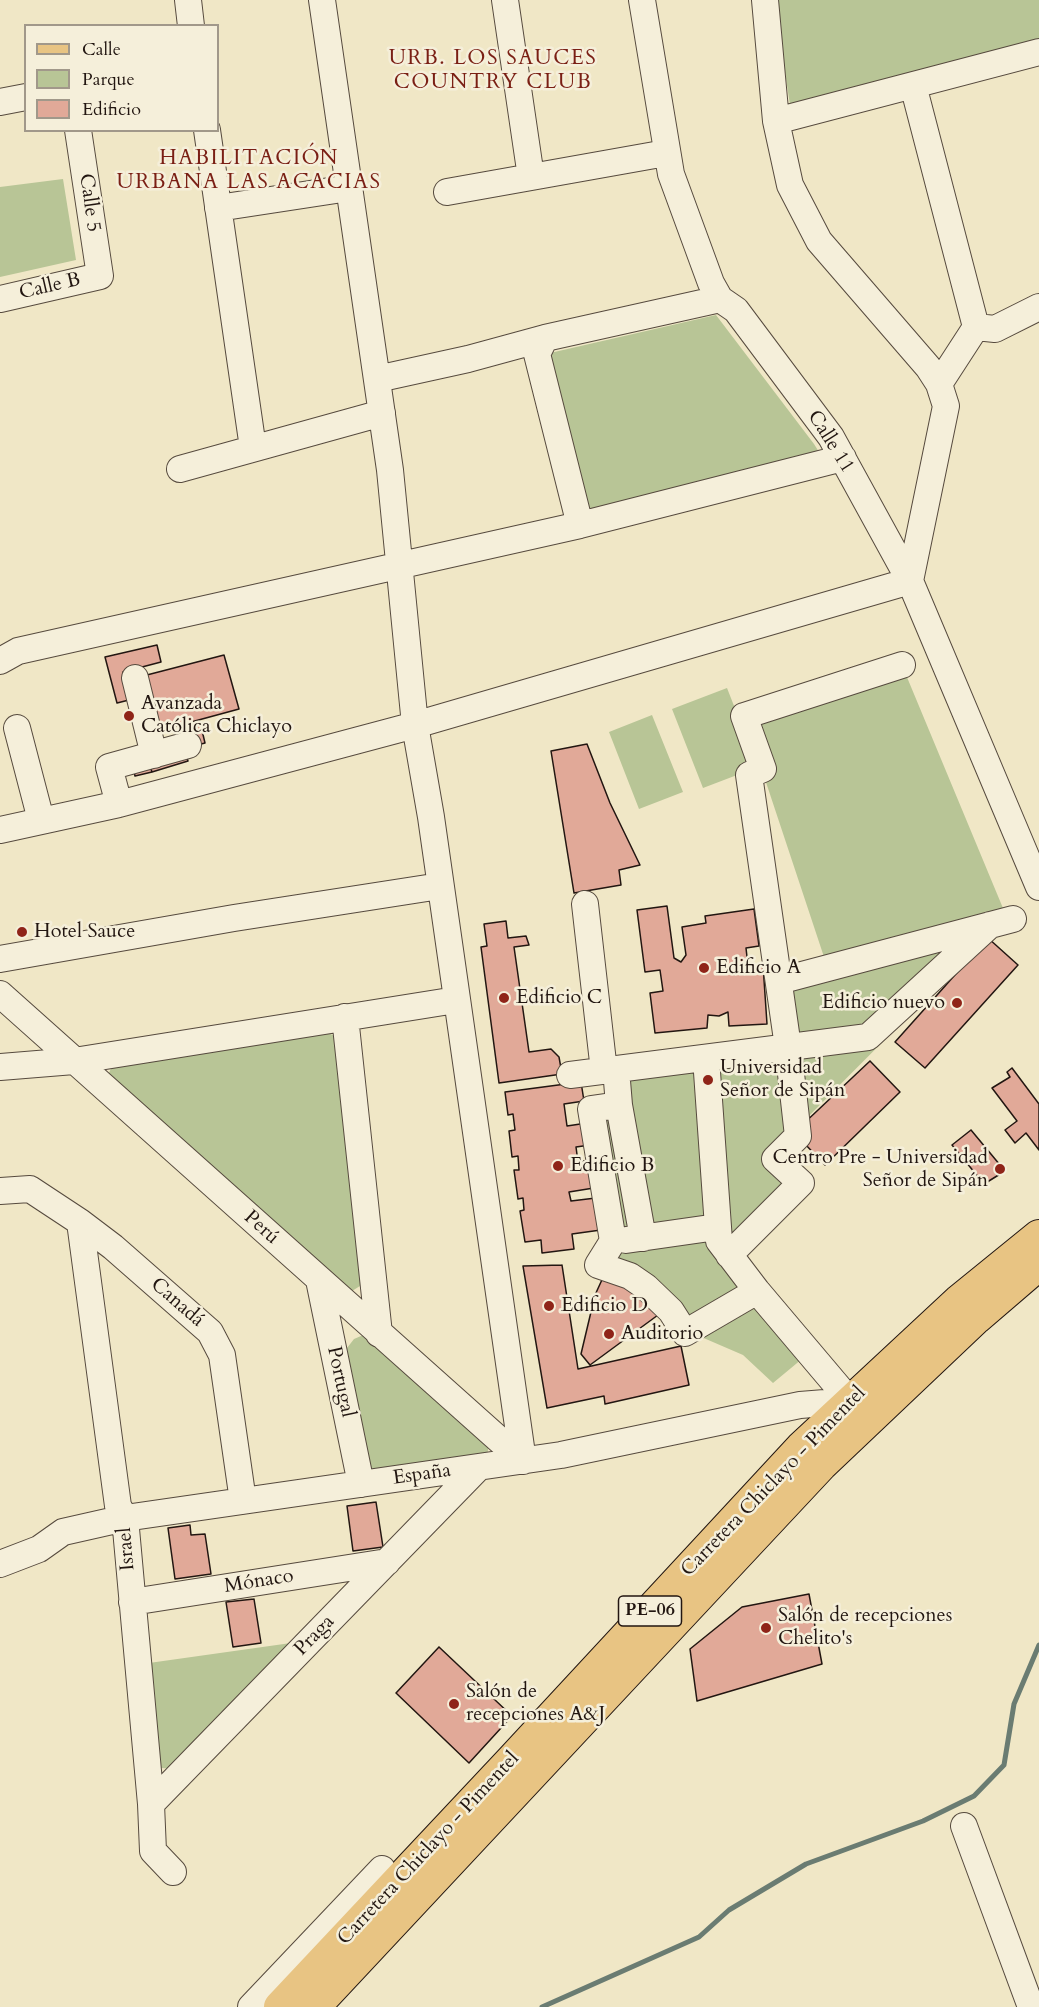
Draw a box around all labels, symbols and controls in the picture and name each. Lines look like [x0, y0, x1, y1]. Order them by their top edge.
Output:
legend [24, 24, 219, 132]
text: Calle [82, 37, 121, 62]
district label: URB. LOS SAUCES COUNTRY CLUB [389, 46, 597, 96]
text: Parque [82, 67, 135, 92]
text: Edificio [82, 97, 141, 122]
district label: HABILITACIÓN URBANA LAS ACACIAS [117, 146, 381, 196]
street label: Calle 5 [73, 172, 105, 234]
street label: Calle B [17, 268, 83, 306]
street label: Calle 11 [802, 406, 858, 478]
place label: Avanzada Católica Chiclayo [141, 692, 292, 739]
marker: Avanzada Católica Chiclayo [122, 709, 136, 723]
place label: Hotel Sauce [34, 920, 135, 944]
marker: Hotel Sauce [15, 925, 29, 939]
place label: Edificio A [716, 956, 801, 980]
marker: Edificio A [697, 961, 711, 975]
place label: Edificio C [516, 986, 602, 1010]
marker: Edificio C [497, 991, 511, 1005]
place label: Edificio nuevo [822, 991, 945, 1015]
marker: Edificio nuevo [950, 996, 964, 1010]
place label: Universidad Señor de Sipán [720, 1056, 845, 1103]
marker: Universidad Señor de Sipán [701, 1073, 715, 1087]
place label: Centro Pre - Universidad Señor de Sipán [773, 1146, 988, 1193]
place label: Edificio B [570, 1154, 654, 1178]
marker: Edificio B [551, 1159, 565, 1173]
marker: Centro Pre - Universidad Señor de Sipán [993, 1162, 1007, 1176]
street label: Perú [238, 1206, 284, 1250]
street label: Canadá [145, 1273, 209, 1333]
place label: Edificio D [561, 1294, 648, 1318]
marker: Edificio D [542, 1299, 556, 1313]
place label: Auditorio [621, 1322, 703, 1346]
marker: Auditorio [602, 1327, 616, 1341]
street label: Portugal [321, 1344, 359, 1420]
street label: Carretera Chiclayo - Pimentel [677, 1382, 871, 1582]
street label: España [391, 1459, 453, 1491]
street label: Israel [113, 1526, 141, 1572]
street label: Mónaco [223, 1565, 295, 1599]
road number: PE-06 [618, 1596, 682, 1626]
place label: Salón de recepciones Chelito's [778, 1604, 952, 1651]
street label: Praga [290, 1611, 340, 1661]
marker: Salón de recepciones Chelito's [759, 1621, 773, 1635]
place label: Salón de recepciones A&J [466, 1680, 605, 1727]
marker: Salón de recepciones A&J [447, 1697, 461, 1711]
street label: Carretera Chiclayo - Pimentel [333, 1747, 525, 1951]

